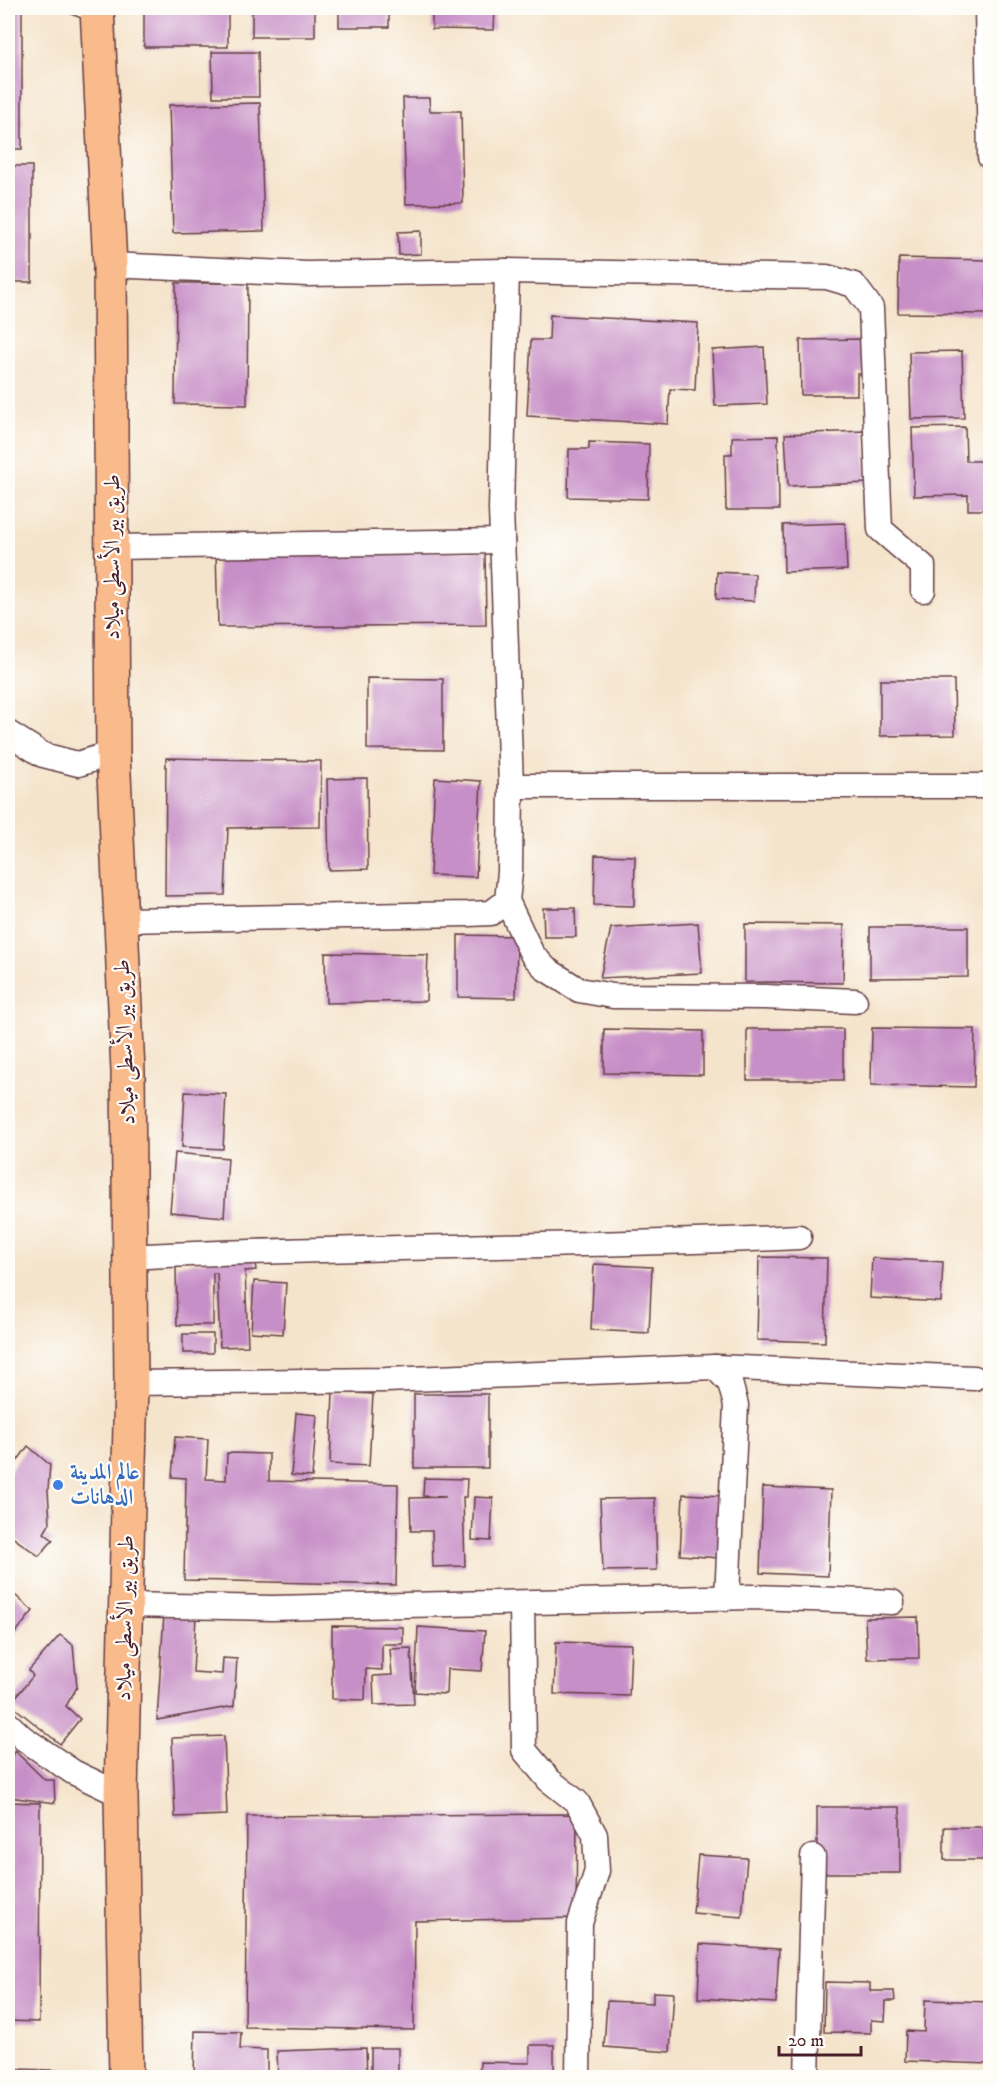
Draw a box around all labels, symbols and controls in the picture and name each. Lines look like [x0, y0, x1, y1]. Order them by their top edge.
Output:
street label: طريق بير الأسطى ميلاد [96, 474, 127, 640]
street label: طريق بير الأسطى ميلاد [106, 959, 142, 1126]
place label: عالم المدينة الدهانات [70, 1459, 140, 1511]
marker: عالم المدينة الدهانات [51, 1478, 65, 1492]
street label: طريق بير الأسطى ميلاد [107, 1535, 141, 1701]
scale bar [779, 2019, 862, 2057]
text: 20 m [788, 2030, 824, 2052]

